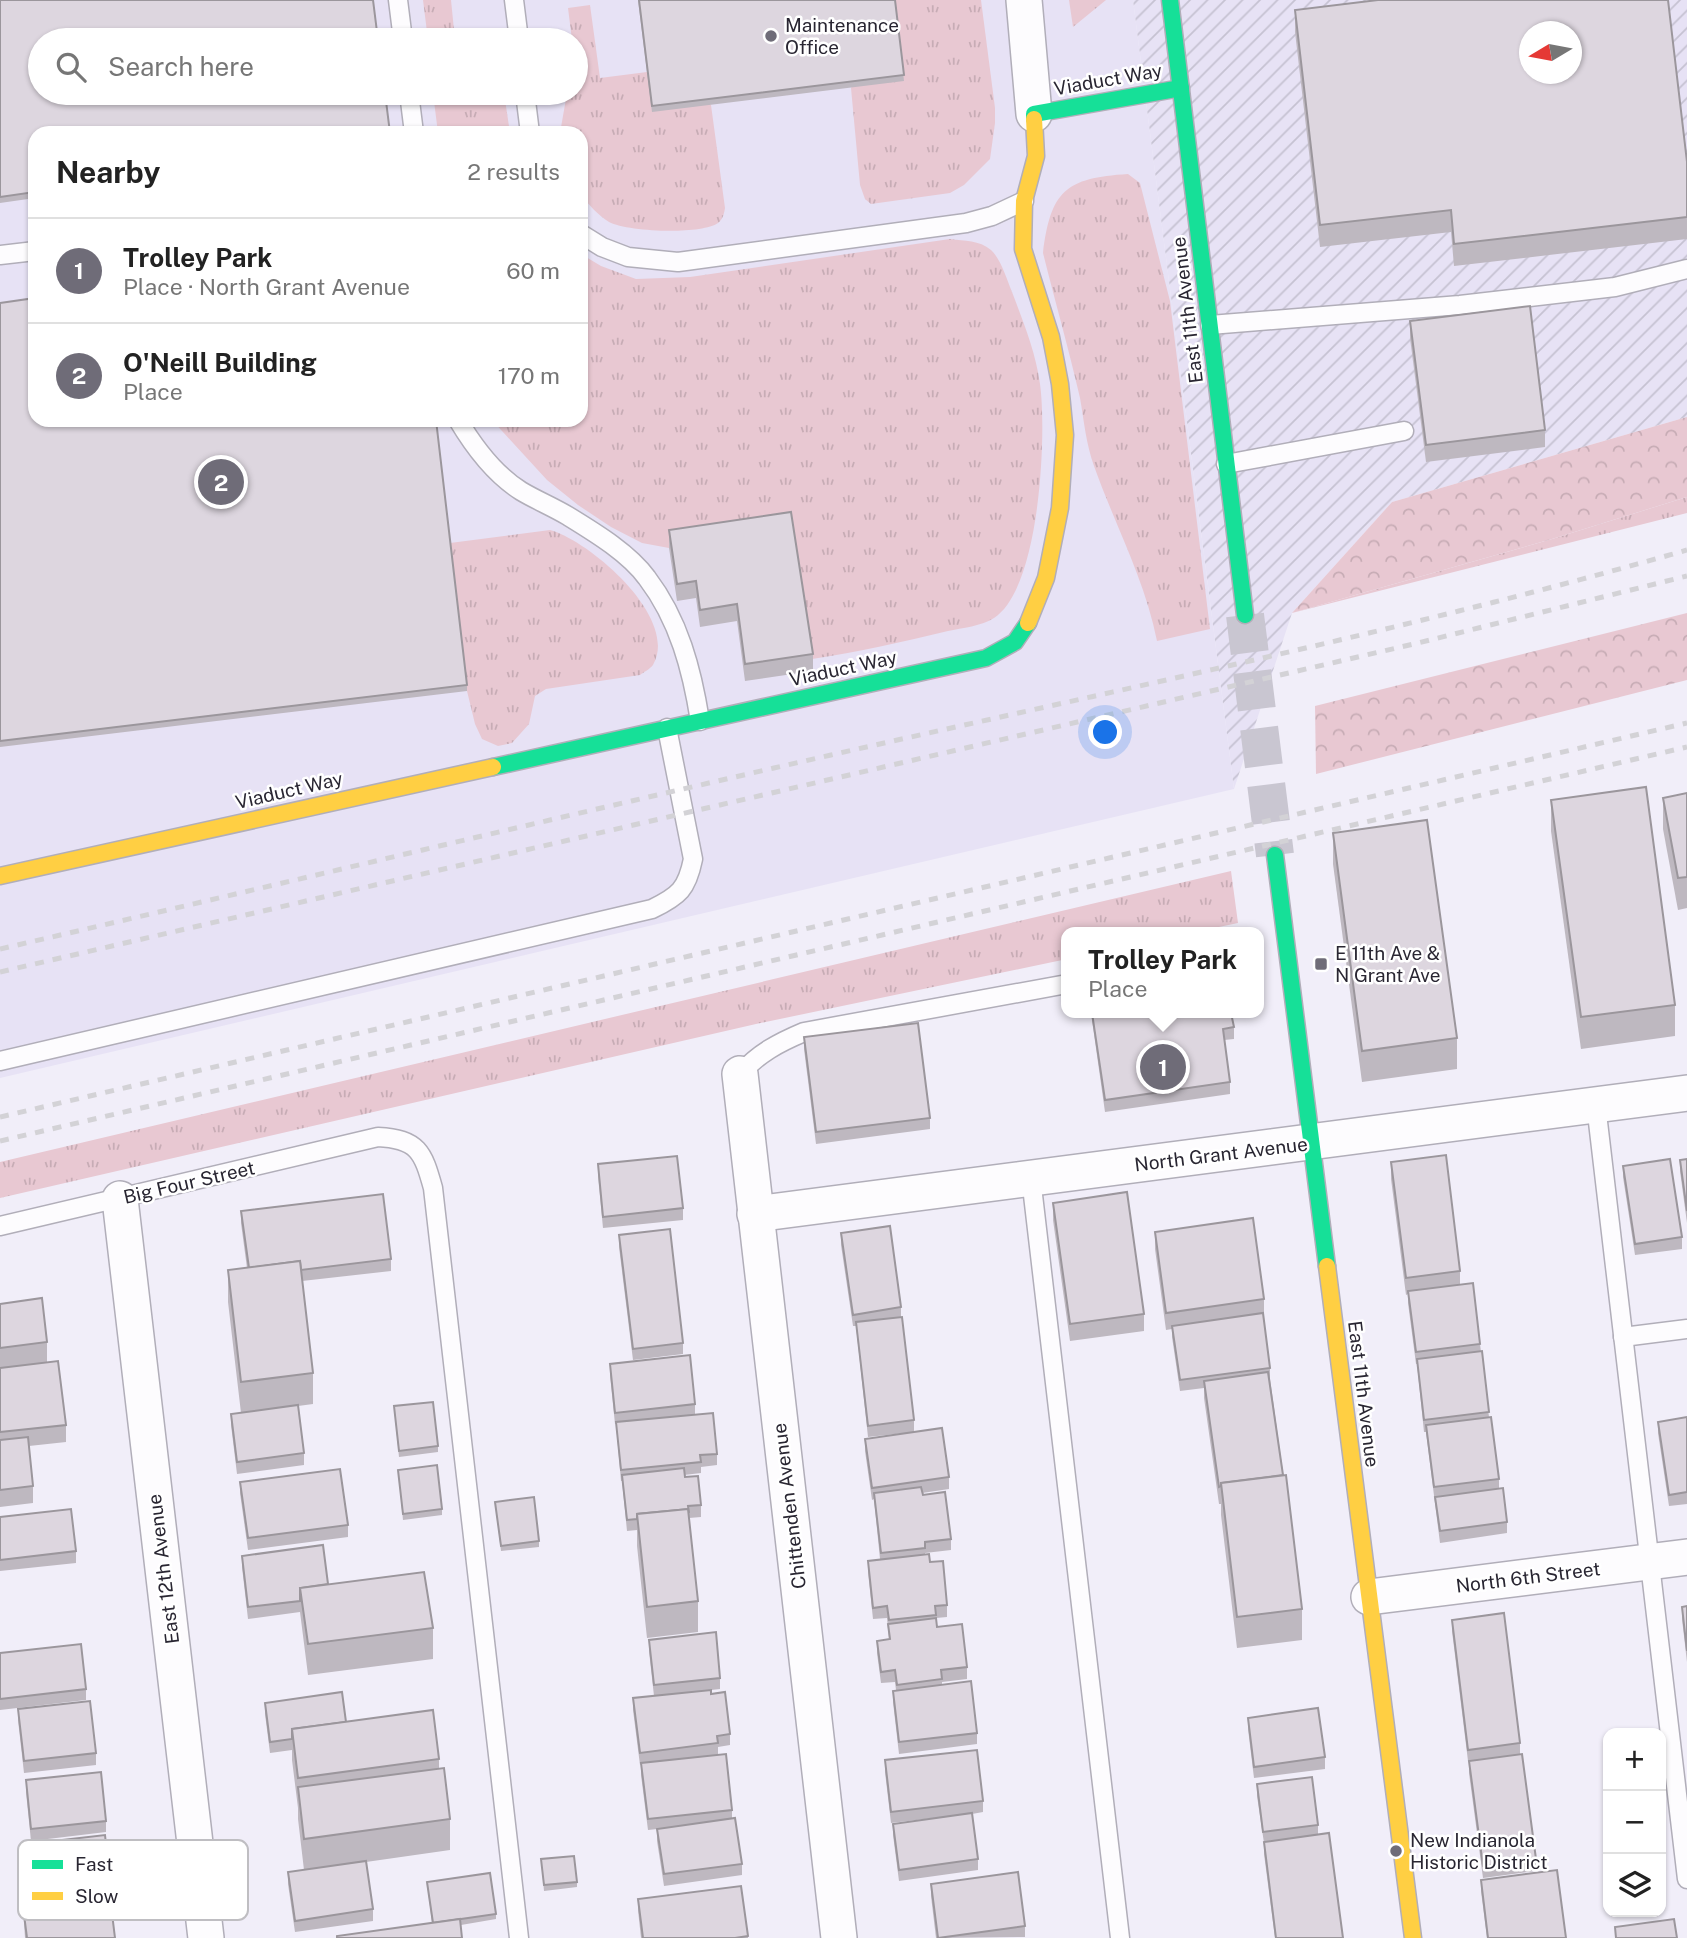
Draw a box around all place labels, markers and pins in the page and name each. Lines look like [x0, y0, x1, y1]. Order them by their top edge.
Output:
place label: Maintenance Office [785, 14, 899, 58]
marker: Maintenance Office [763, 28, 779, 44]
pin: 2 [198, 456, 244, 508]
place label: E 11th Ave & N Grant Ave [1335, 942, 1441, 986]
marker: E 11th Ave & N Grant Ave [1313, 956, 1329, 972]
pin: 1 [1140, 1041, 1186, 1093]
place label: New Indianola Historic District [1410, 1829, 1548, 1873]
marker: New Indianola Historic District [1388, 1843, 1404, 1859]

